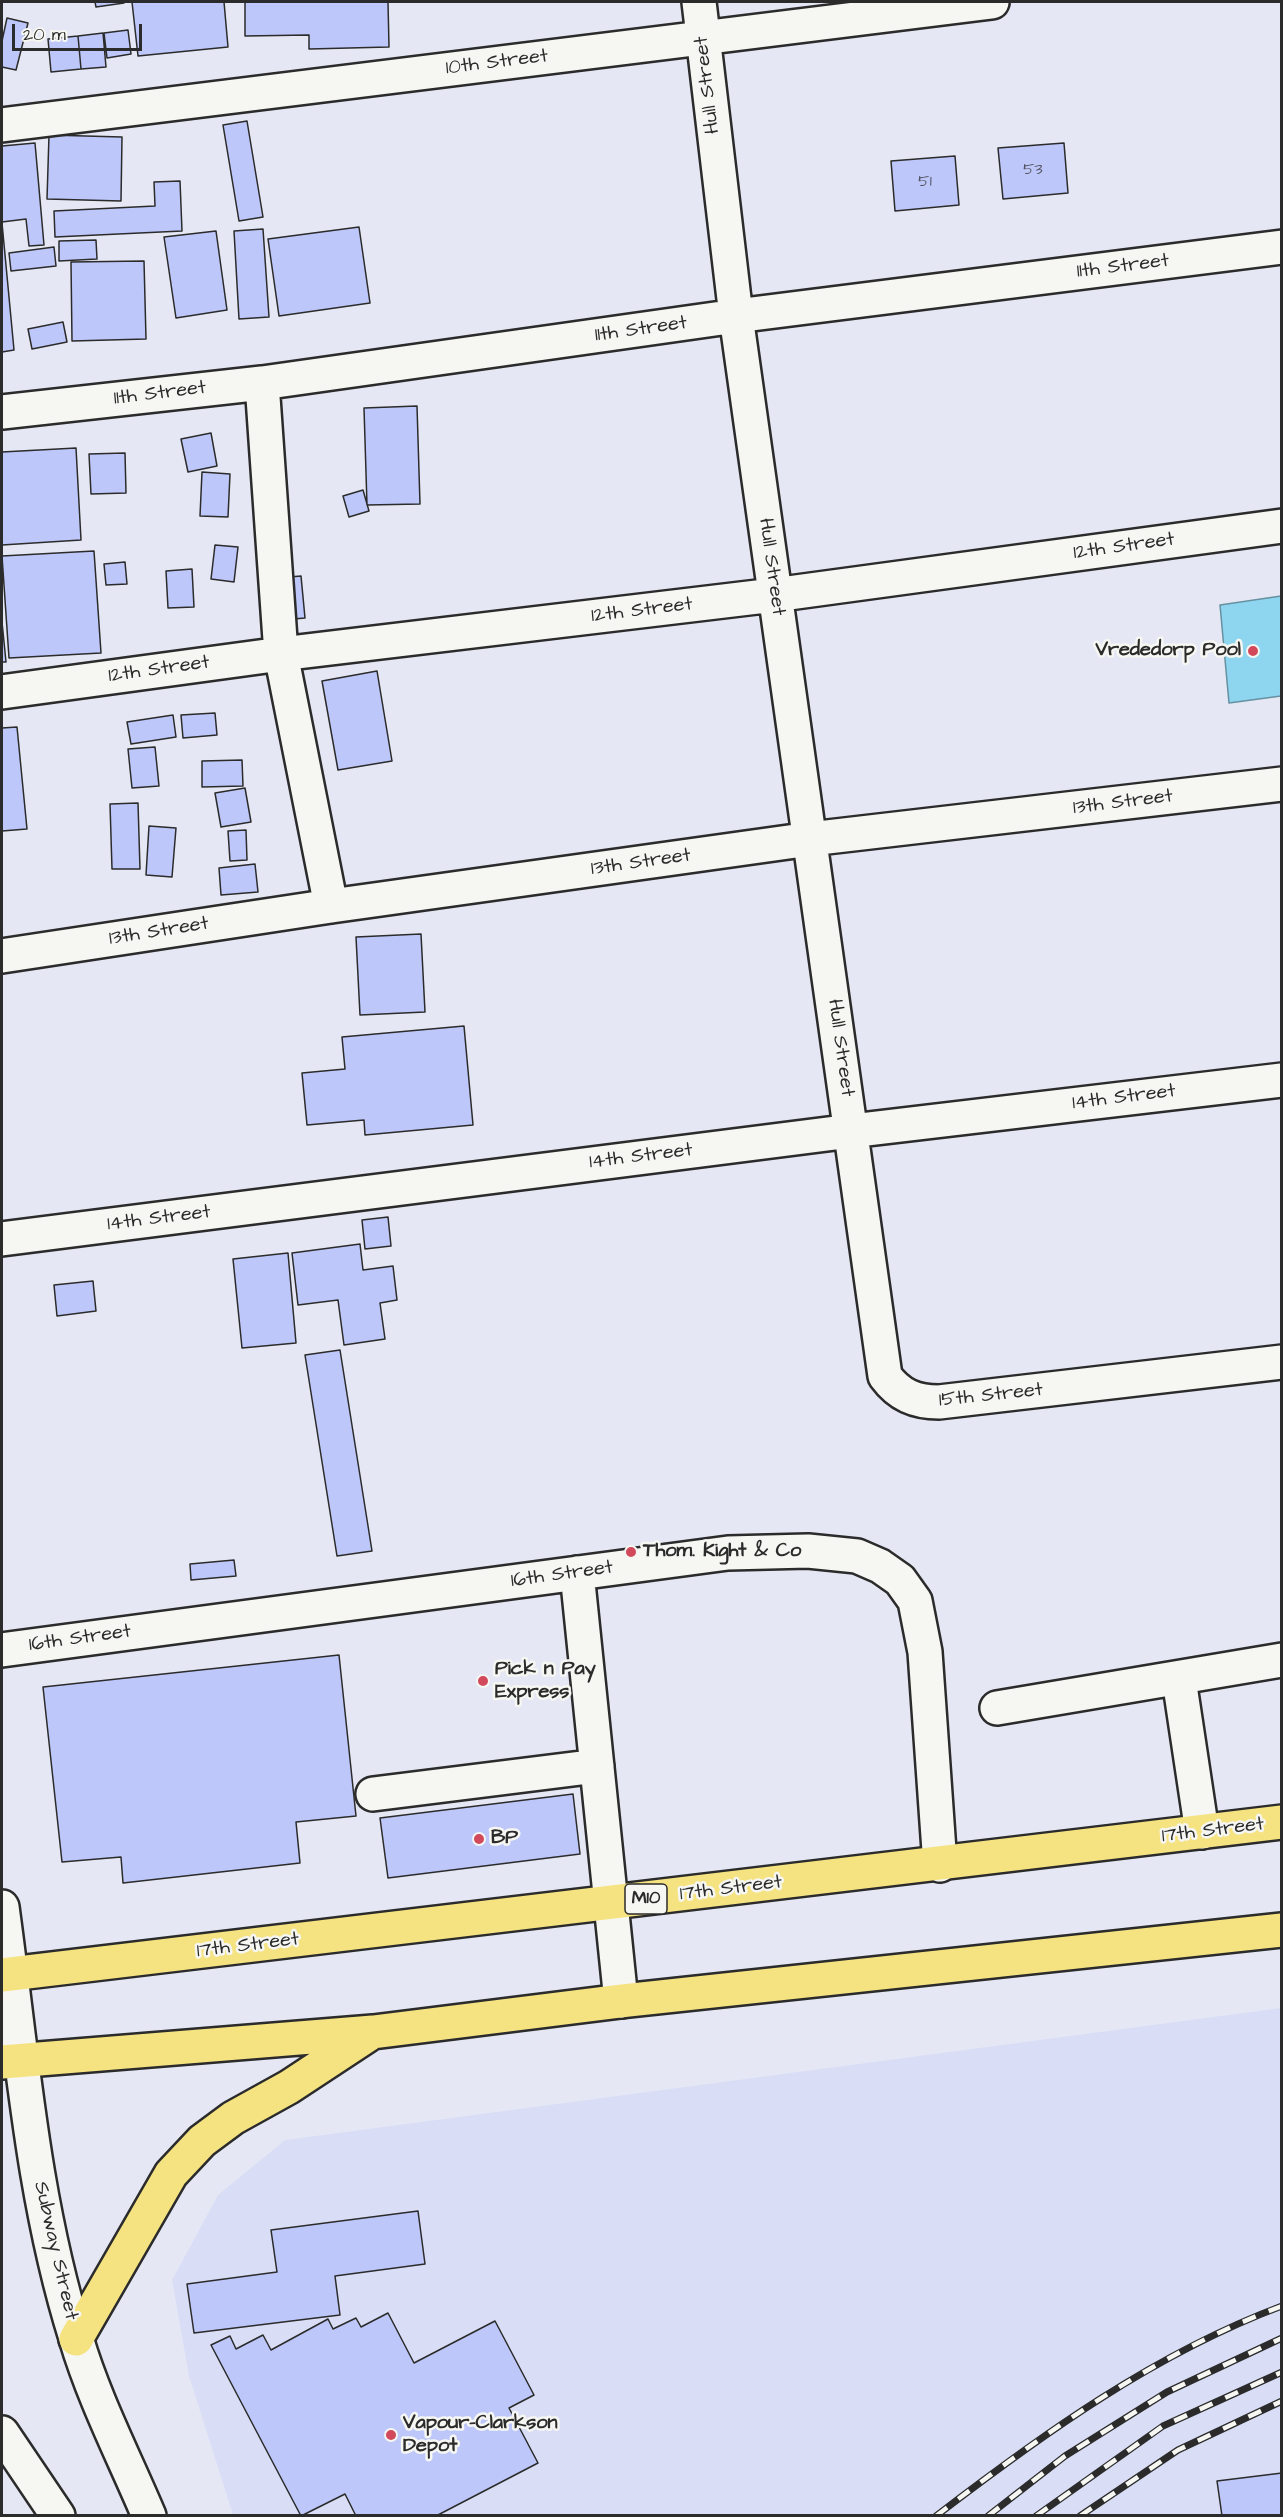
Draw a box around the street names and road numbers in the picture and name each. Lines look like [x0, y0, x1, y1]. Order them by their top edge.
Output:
street label: Hull Street [690, 35, 726, 135]
street label: 10th Street [444, 45, 550, 81]
street label: 11th Street [1075, 249, 1171, 285]
street label: 11th Street [593, 312, 689, 348]
street label: 11th Street [112, 376, 208, 412]
street label: Hull Street [752, 517, 790, 617]
street label: 12th Street [1072, 528, 1176, 566]
street label: 12th Street [590, 593, 694, 629]
street label: 12th Street [107, 651, 211, 689]
street label: 13th Street [1072, 785, 1174, 821]
street label: 13th Street [590, 844, 692, 882]
street label: 13th Street [108, 912, 210, 952]
street label: Hull Street [821, 998, 859, 1098]
street label: 14th Street [1071, 1080, 1177, 1116]
street label: 14th Street [588, 1139, 694, 1175]
street label: 14th Street [106, 1201, 212, 1237]
street label: 15th Street [938, 1379, 1044, 1413]
street label: 16th Street [509, 1556, 615, 1594]
street label: 16th Street [27, 1620, 133, 1658]
street label: 17th Street [1161, 1813, 1265, 1849]
street label: 17th Street [679, 1871, 783, 1907]
road number: M10 [625, 1884, 667, 1914]
street label: 17th Street [196, 1928, 300, 1964]
street label: Subway Street [27, 2179, 83, 2323]

